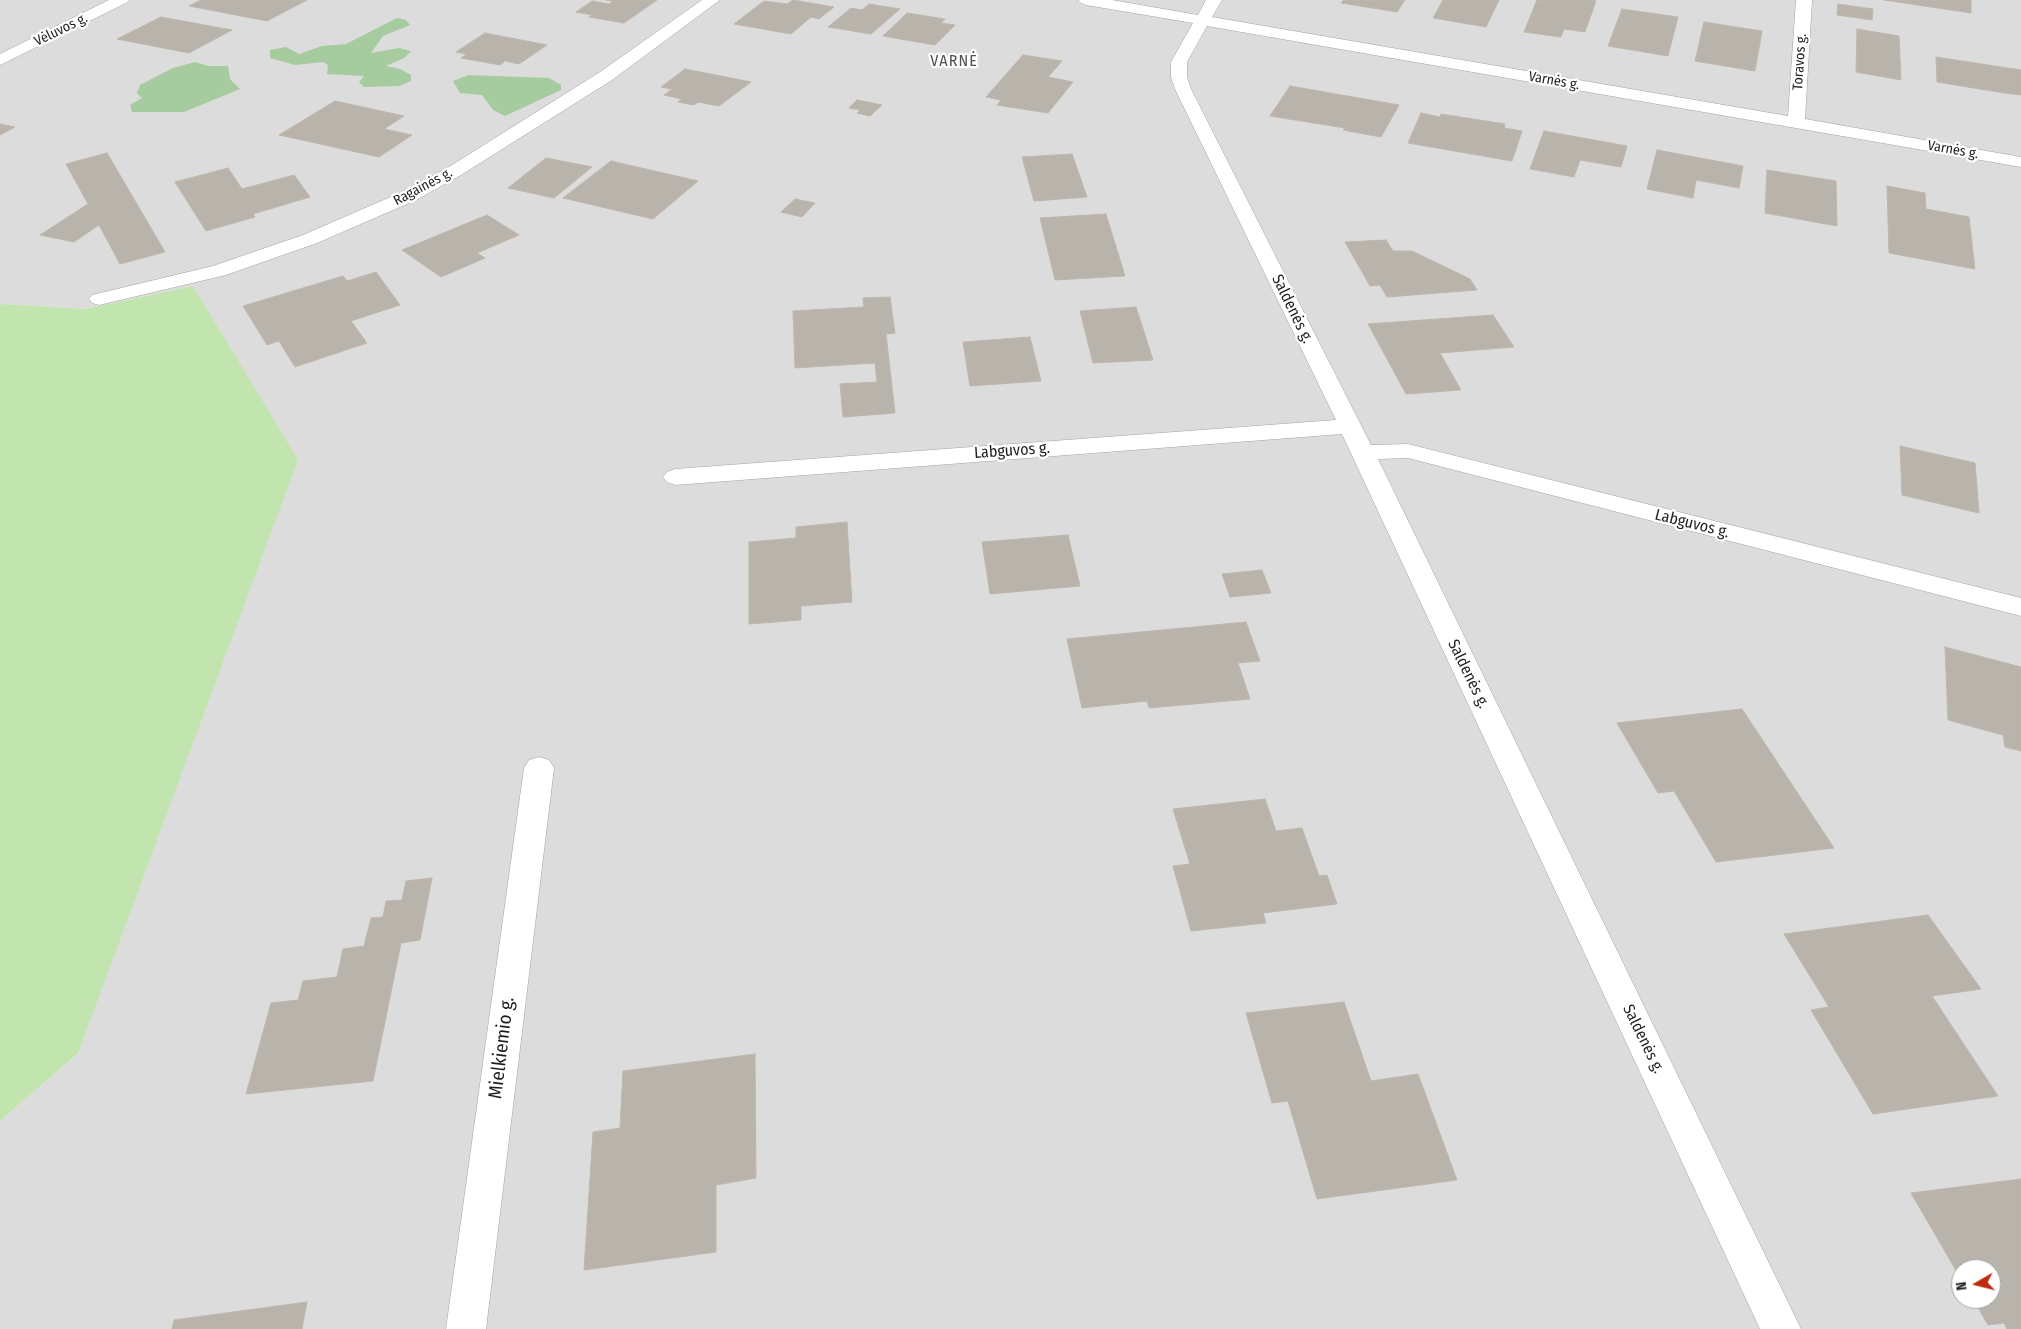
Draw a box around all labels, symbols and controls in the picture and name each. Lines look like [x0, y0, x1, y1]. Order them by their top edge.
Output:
street label: Vėluvos g. [32, 10, 90, 50]
street label: Toravos g. [1790, 33, 1810, 91]
district label: VARNĖ [930, 52, 978, 72]
street label: Varnės g. [1527, 68, 1581, 94]
street label: Varnės g. [1926, 137, 1980, 163]
street label: Ragainės g. [391, 165, 455, 209]
street label: Saldenės g. [1267, 272, 1317, 346]
street label: Labguvos g. [973, 439, 1051, 463]
street label: Labguvos g. [1653, 505, 1731, 543]
street label: Saldenės g. [1443, 637, 1493, 711]
street label: Mielkiemio g. [484, 996, 520, 1100]
street label: Saldenės g. [1618, 1002, 1668, 1076]
north arrow [1951, 1259, 2001, 1309]
text: N [1953, 1281, 1971, 1291]

